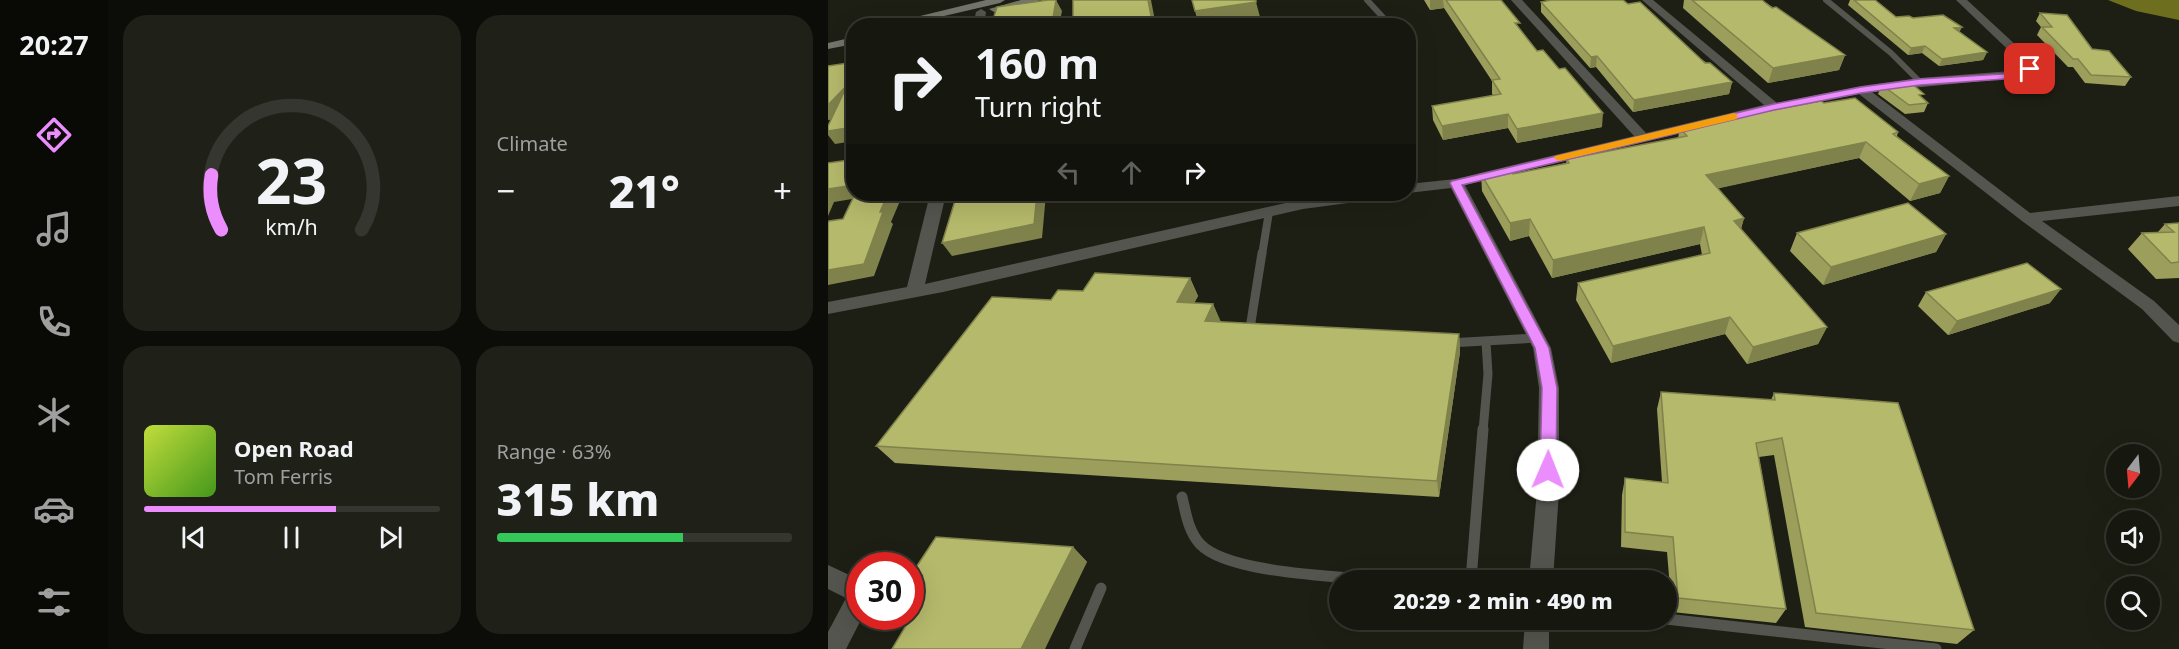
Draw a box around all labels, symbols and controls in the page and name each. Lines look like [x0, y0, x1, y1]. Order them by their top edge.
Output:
text: 20:27 [19, 26, 89, 63]
text: 160 m [975, 34, 1099, 91]
icon: right [876, 42, 954, 120]
pin [2004, 43, 2055, 94]
icon: arrive [2013, 52, 2046, 85]
text: Turn right [975, 88, 1101, 125]
icon: directions [33, 114, 75, 156]
text: Climate [497, 130, 568, 157]
text: 23 [256, 137, 327, 222]
icon: left [1052, 156, 1085, 189]
icon: ahead [1115, 156, 1148, 189]
icon: right [1178, 156, 1211, 189]
text: 21° [609, 160, 680, 221]
text: − [497, 168, 515, 213]
text: + [773, 168, 792, 213]
icon: music [33, 208, 75, 250]
text: km/h [265, 212, 318, 241]
icon: phone [33, 301, 75, 343]
icon: climate [33, 394, 75, 436]
text: Open Road [234, 433, 354, 463]
text: Range · 63% [497, 438, 611, 465]
position arrow [1516, 438, 1580, 502]
north arrow [2106, 444, 2160, 498]
map controls [2106, 444, 2160, 630]
text: Tom Ferris [234, 463, 333, 490]
text: 315 km [497, 468, 659, 529]
icon: car [33, 488, 75, 530]
button: sound [2106, 510, 2160, 564]
icon: previous [177, 521, 210, 554]
icon: pause [275, 521, 308, 554]
icon: next [374, 521, 407, 554]
speed limit sign: 30 [846, 552, 924, 630]
button: search [2106, 576, 2160, 630]
icon: filters [33, 581, 75, 623]
text: 20:29 · 2 min · 490 m [1393, 585, 1613, 615]

